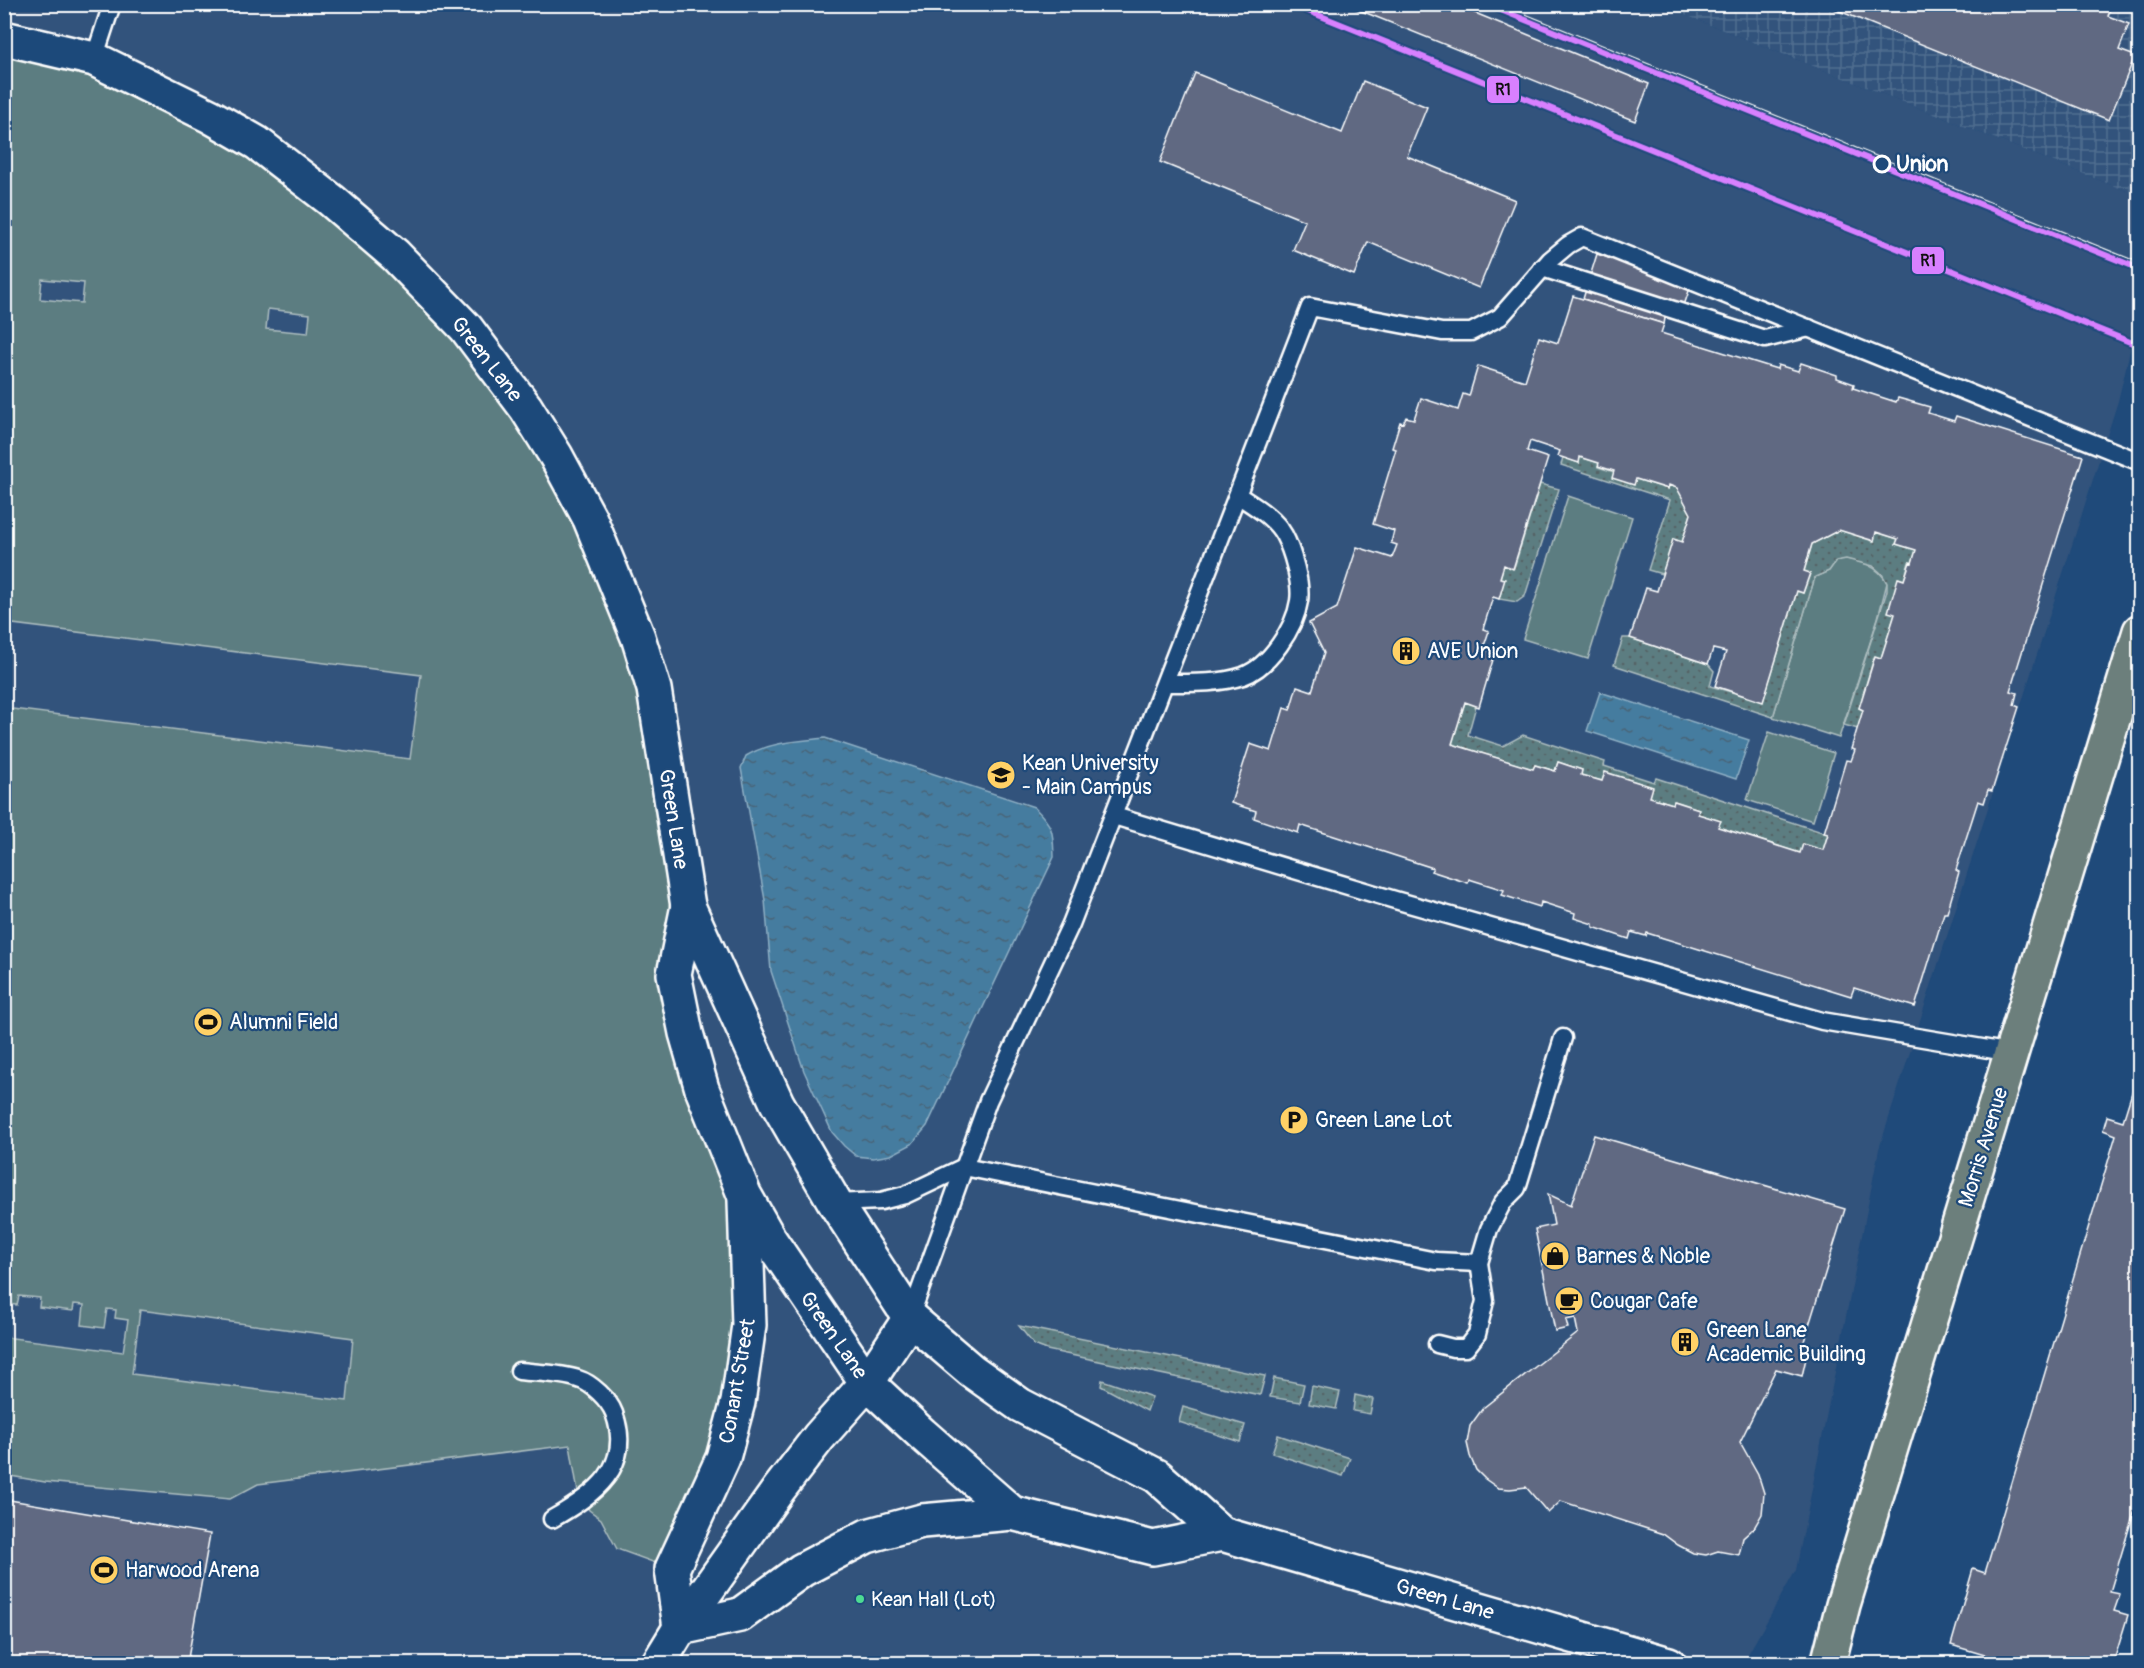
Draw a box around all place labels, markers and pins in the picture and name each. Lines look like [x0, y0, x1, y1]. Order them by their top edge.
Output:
place label: Union [1896, 151, 1949, 178]
marker: Union [1873, 155, 1891, 173]
building icon: AVE Union [1390, 635, 1422, 667]
place label: AVE Union [1427, 638, 1518, 665]
place label: Kean University - Main Campus [1022, 750, 1159, 801]
school or university icon: Kean University - Main Campus [985, 759, 1017, 791]
sports icon: Alumni Field [192, 1006, 224, 1038]
place label: Alumni Field [229, 1009, 338, 1036]
parking icon: Green Lane Lot [1278, 1104, 1310, 1136]
place label: Green Lane Lot [1315, 1107, 1453, 1134]
shop icon: Barnes & Noble [1539, 1240, 1571, 1272]
place label: Barnes & Noble [1576, 1243, 1711, 1270]
cafe icon: Cougar Cafe [1553, 1285, 1585, 1317]
place label: Cougar Cafe [1590, 1288, 1698, 1315]
place label: Green Lane Academic Building [1706, 1317, 1866, 1368]
building icon: Green Lane Academic Building [1669, 1326, 1701, 1358]
sports icon: Harwood Arena [88, 1554, 120, 1586]
place label: Harwood Arena [125, 1557, 259, 1584]
place label: Kean Hall (Lot) [871, 1587, 997, 1612]
marker: Kean Hall (Lot) [854, 1593, 866, 1605]

